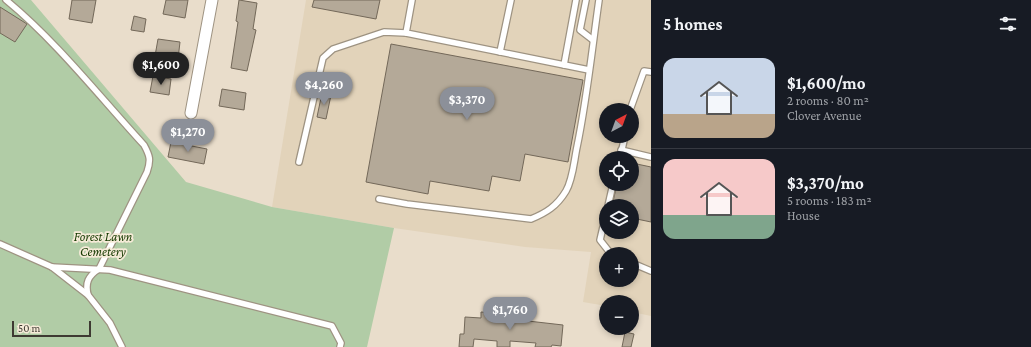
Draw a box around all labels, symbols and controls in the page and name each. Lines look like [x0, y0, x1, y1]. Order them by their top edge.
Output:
icon: filters [997, 13, 1019, 35]
text: 5 homes [663, 15, 722, 34]
pin: $1,600 [128, 52, 194, 86]
text: $1,600 [142, 57, 180, 72]
pin: $4,260 [291, 72, 357, 106]
icon: home [695, 74, 743, 122]
text: $1,600/mo [787, 74, 866, 93]
text: $4,260 [305, 77, 343, 92]
pin: $3,370 [434, 87, 500, 121]
text: $3,370 [449, 92, 485, 107]
text: 2 rooms · 80 m² [787, 93, 869, 108]
north arrow [599, 103, 639, 143]
map controls [599, 103, 639, 335]
text: Clover Avenue [787, 108, 861, 123]
pin: $1,270 [155, 119, 221, 153]
text: $1,270 [170, 124, 206, 139]
button: locate [599, 151, 639, 191]
text: $3,370/mo [787, 174, 864, 193]
icon: home [695, 175, 743, 223]
text: 5 rooms · 183 m² [787, 193, 872, 208]
button: layers [599, 199, 639, 239]
text: House [787, 208, 820, 223]
park label: Forest Lawn Cemetery [74, 229, 133, 259]
button: + [599, 247, 639, 287]
button: − [599, 295, 639, 335]
pin: $1,760 [477, 297, 543, 331]
text: $1,760 [492, 302, 528, 317]
scale bar [12, 319, 91, 338]
text: 50 m [18, 322, 40, 334]

